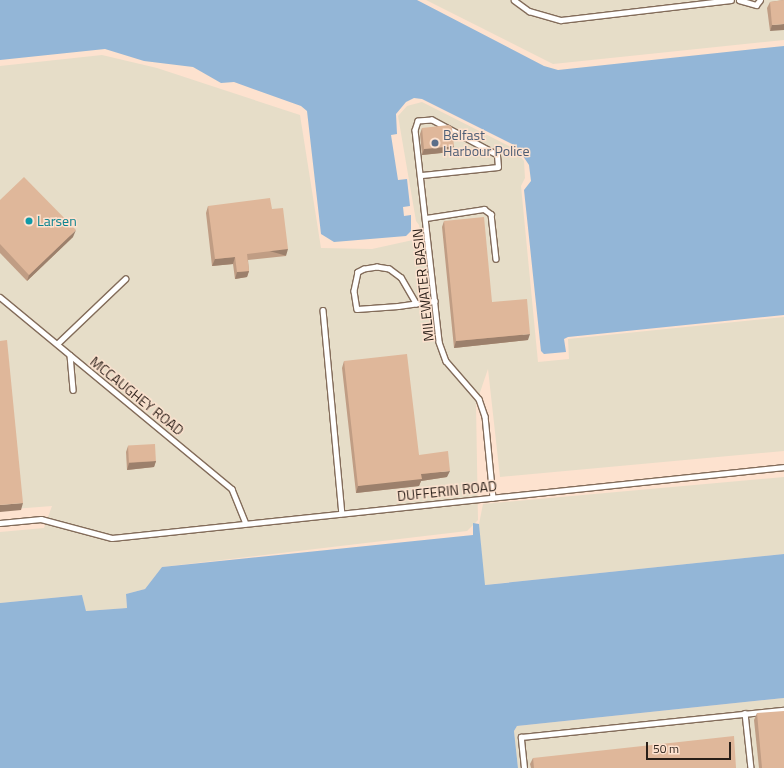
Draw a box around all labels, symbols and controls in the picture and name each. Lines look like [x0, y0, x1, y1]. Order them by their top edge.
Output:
place label: Belfast Harbour Police [443, 127, 529, 160]
marker: Belfast Harbour Police [430, 138, 440, 148]
place label: Larsen [37, 213, 77, 229]
marker: Larsen [24, 216, 34, 226]
street label: MILEWATER BASIN [409, 228, 437, 342]
street label: MCCAUGHEY ROAD [87, 353, 187, 439]
street label: DUFFERIN ROAD [396, 477, 498, 505]
scale bar [648, 734, 733, 760]
text: 50 m [653, 739, 679, 758]

